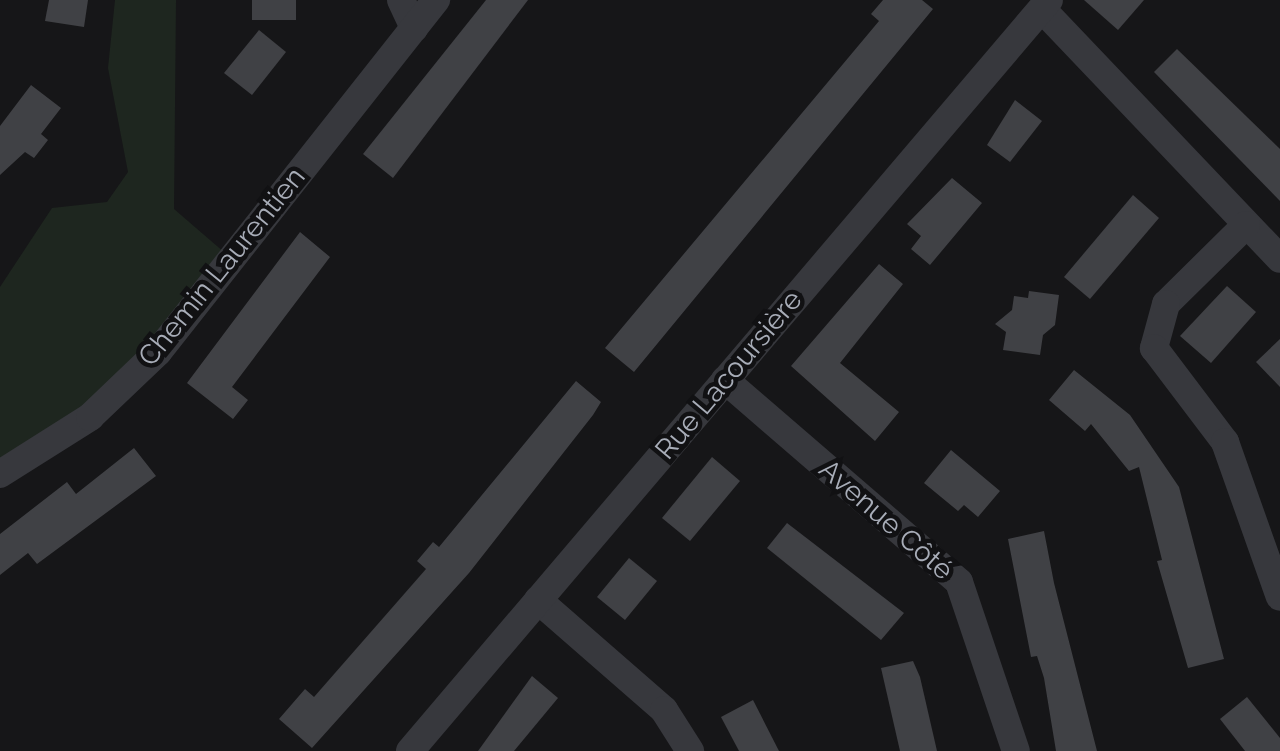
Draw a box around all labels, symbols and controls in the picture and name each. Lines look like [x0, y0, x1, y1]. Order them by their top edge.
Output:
street label: Chemin Laurentien [132, 161, 312, 373]
street label: Rue Lacoursière [649, 284, 809, 466]
street label: Avenue Côté [812, 453, 960, 587]

